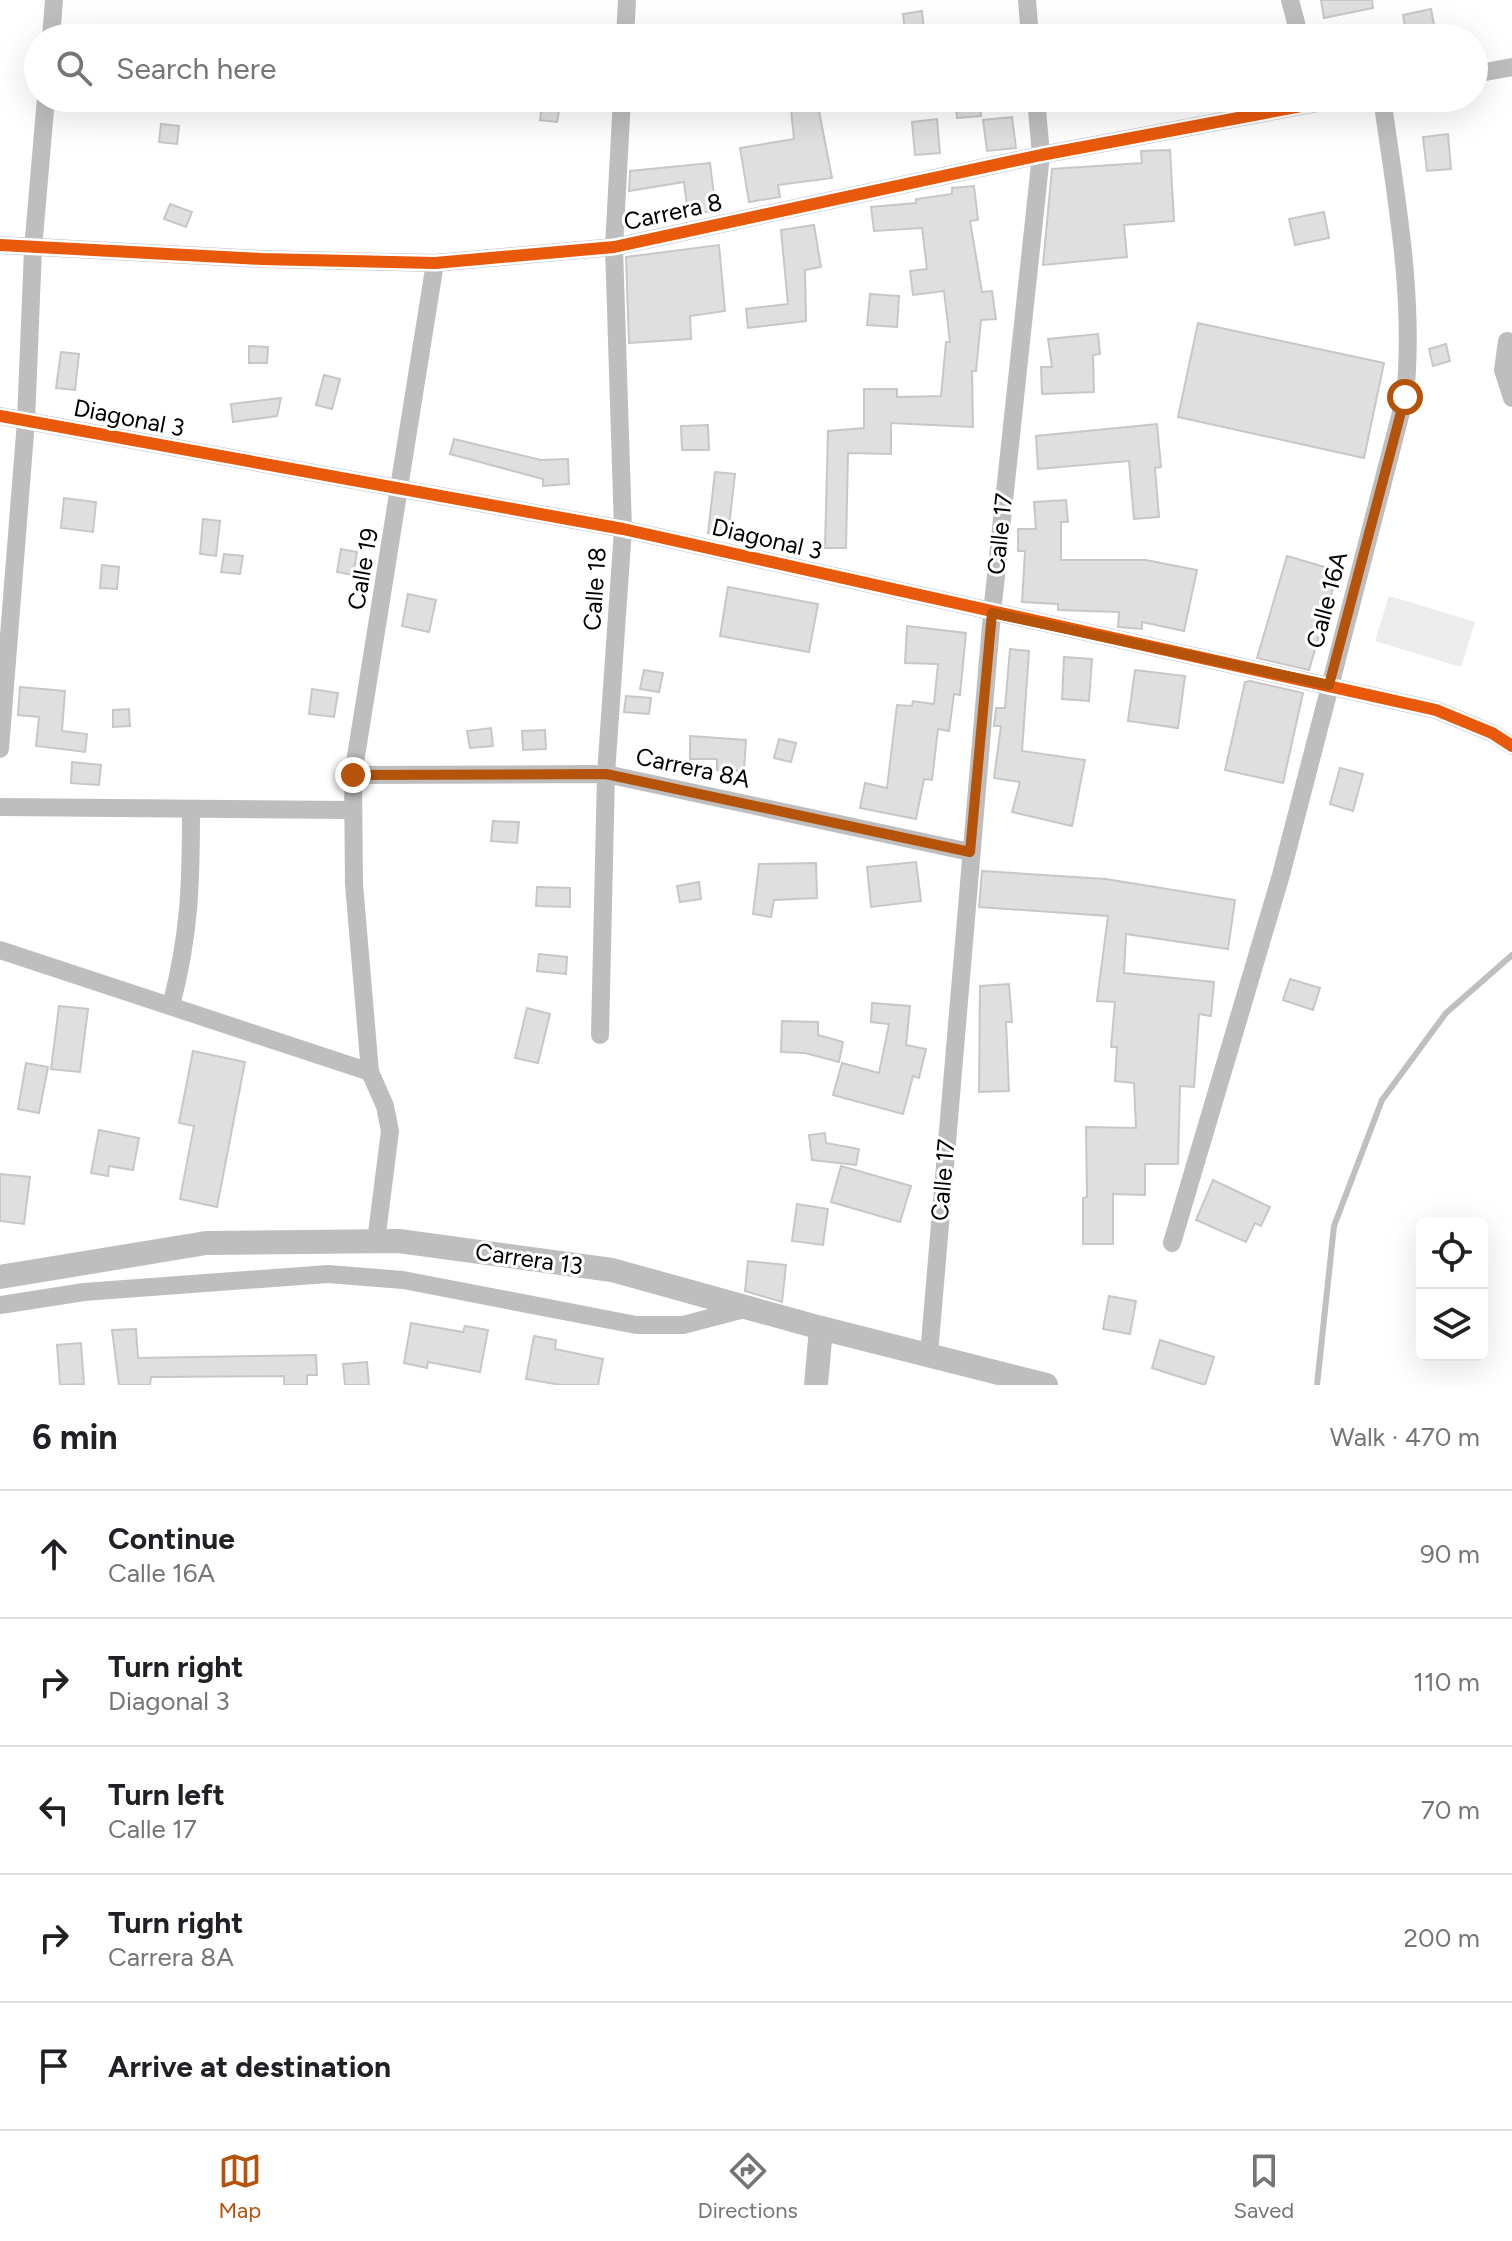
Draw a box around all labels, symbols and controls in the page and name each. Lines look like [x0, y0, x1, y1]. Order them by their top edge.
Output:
search box [24, 24, 1488, 112]
icon: search [52, 46, 96, 90]
text: Search here [116, 50, 276, 87]
street label: Carrera 8 [621, 187, 725, 236]
route start [1387, 379, 1423, 415]
street label: Diagonal 3 [71, 393, 187, 442]
street label: Calle 17 [981, 492, 1018, 576]
street label: Diagonal 3 [709, 512, 825, 565]
street label: Calle 19 [341, 526, 384, 612]
street label: Calle 18 [577, 546, 612, 632]
street label: Calle 16A [1300, 548, 1354, 651]
street label: Carrera 8A [633, 741, 754, 794]
route end [335, 757, 371, 793]
street label: Calle 17 [924, 1138, 961, 1222]
map controls [1416, 1217, 1488, 1361]
button: locate [1416, 1217, 1488, 1289]
street label: Carrera 13 [474, 1237, 585, 1280]
button: layers [1416, 1289, 1488, 1361]
text: 6 min [32, 1417, 118, 1458]
text: Walk · 470 m [1330, 1421, 1480, 1453]
text: Continue [108, 1520, 235, 1557]
icon: ahead [32, 1532, 76, 1576]
text: 90 m [1420, 1538, 1480, 1570]
text: Calle 16A [108, 1557, 215, 1589]
text: Turn right [108, 1648, 243, 1685]
icon: right [32, 1660, 76, 1704]
text: 110 m [1413, 1666, 1480, 1698]
text: Diagonal 3 [108, 1685, 230, 1717]
text: Turn left [108, 1776, 225, 1813]
icon: left [32, 1788, 76, 1832]
text: 70 m [1421, 1794, 1480, 1826]
text: Calle 17 [108, 1813, 197, 1845]
text: Turn right [108, 1904, 243, 1941]
icon: right [32, 1916, 76, 1960]
text: 200 m [1404, 1922, 1480, 1954]
text: Carrera 8A [108, 1941, 234, 1973]
icon: arrive [32, 2044, 76, 2088]
text: Arrive at destination [108, 2048, 391, 2085]
tab: Map [218, 2149, 262, 2224]
tab: Directions [698, 2149, 798, 2224]
tab: Saved [1233, 2149, 1294, 2224]

